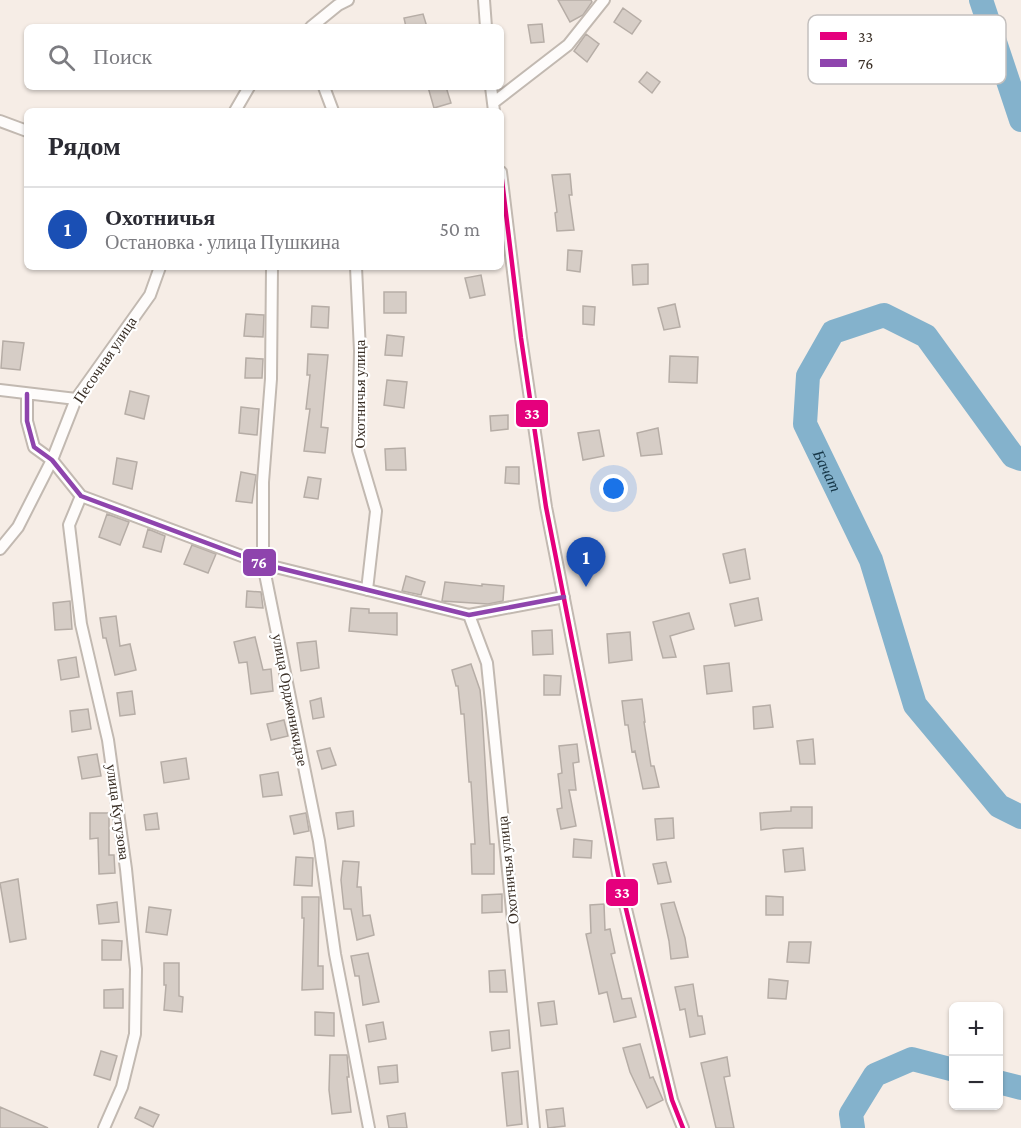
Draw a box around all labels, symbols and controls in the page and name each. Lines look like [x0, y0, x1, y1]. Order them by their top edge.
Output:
legend [808, 15, 1006, 84]
search box [24, 24, 504, 90]
text: 33 [858, 28, 873, 45]
icon: search [45, 41, 78, 74]
text: Поиск [93, 44, 152, 69]
text: 76 [858, 55, 873, 72]
text: Рядом [48, 132, 121, 161]
text: Охотничья [105, 205, 215, 230]
text: 1 [64, 218, 71, 240]
text: 50 m [439, 218, 480, 240]
text: Остановка · улица Пушкина [105, 231, 340, 253]
street label: Песочная улица [70, 314, 140, 406]
street label: Охотничья улица [352, 339, 368, 448]
line badge: 33 [515, 399, 549, 428]
text: 33 [524, 405, 540, 422]
water label: Бачат [809, 446, 845, 495]
your location [599, 474, 628, 503]
pin: 1 [566, 538, 606, 587]
line badge: 76 [242, 548, 277, 577]
text: 76 [251, 554, 267, 571]
street label: улица Орджоникидзе [269, 632, 311, 768]
street label: улица Кутузова [103, 763, 133, 861]
street label: Охотничья улица [494, 815, 522, 925]
line badge: 33 [605, 878, 639, 907]
text: 33 [614, 884, 630, 901]
map controls [949, 1002, 1003, 1110]
button: + [949, 1002, 1003, 1056]
button: − [949, 1056, 1003, 1110]

